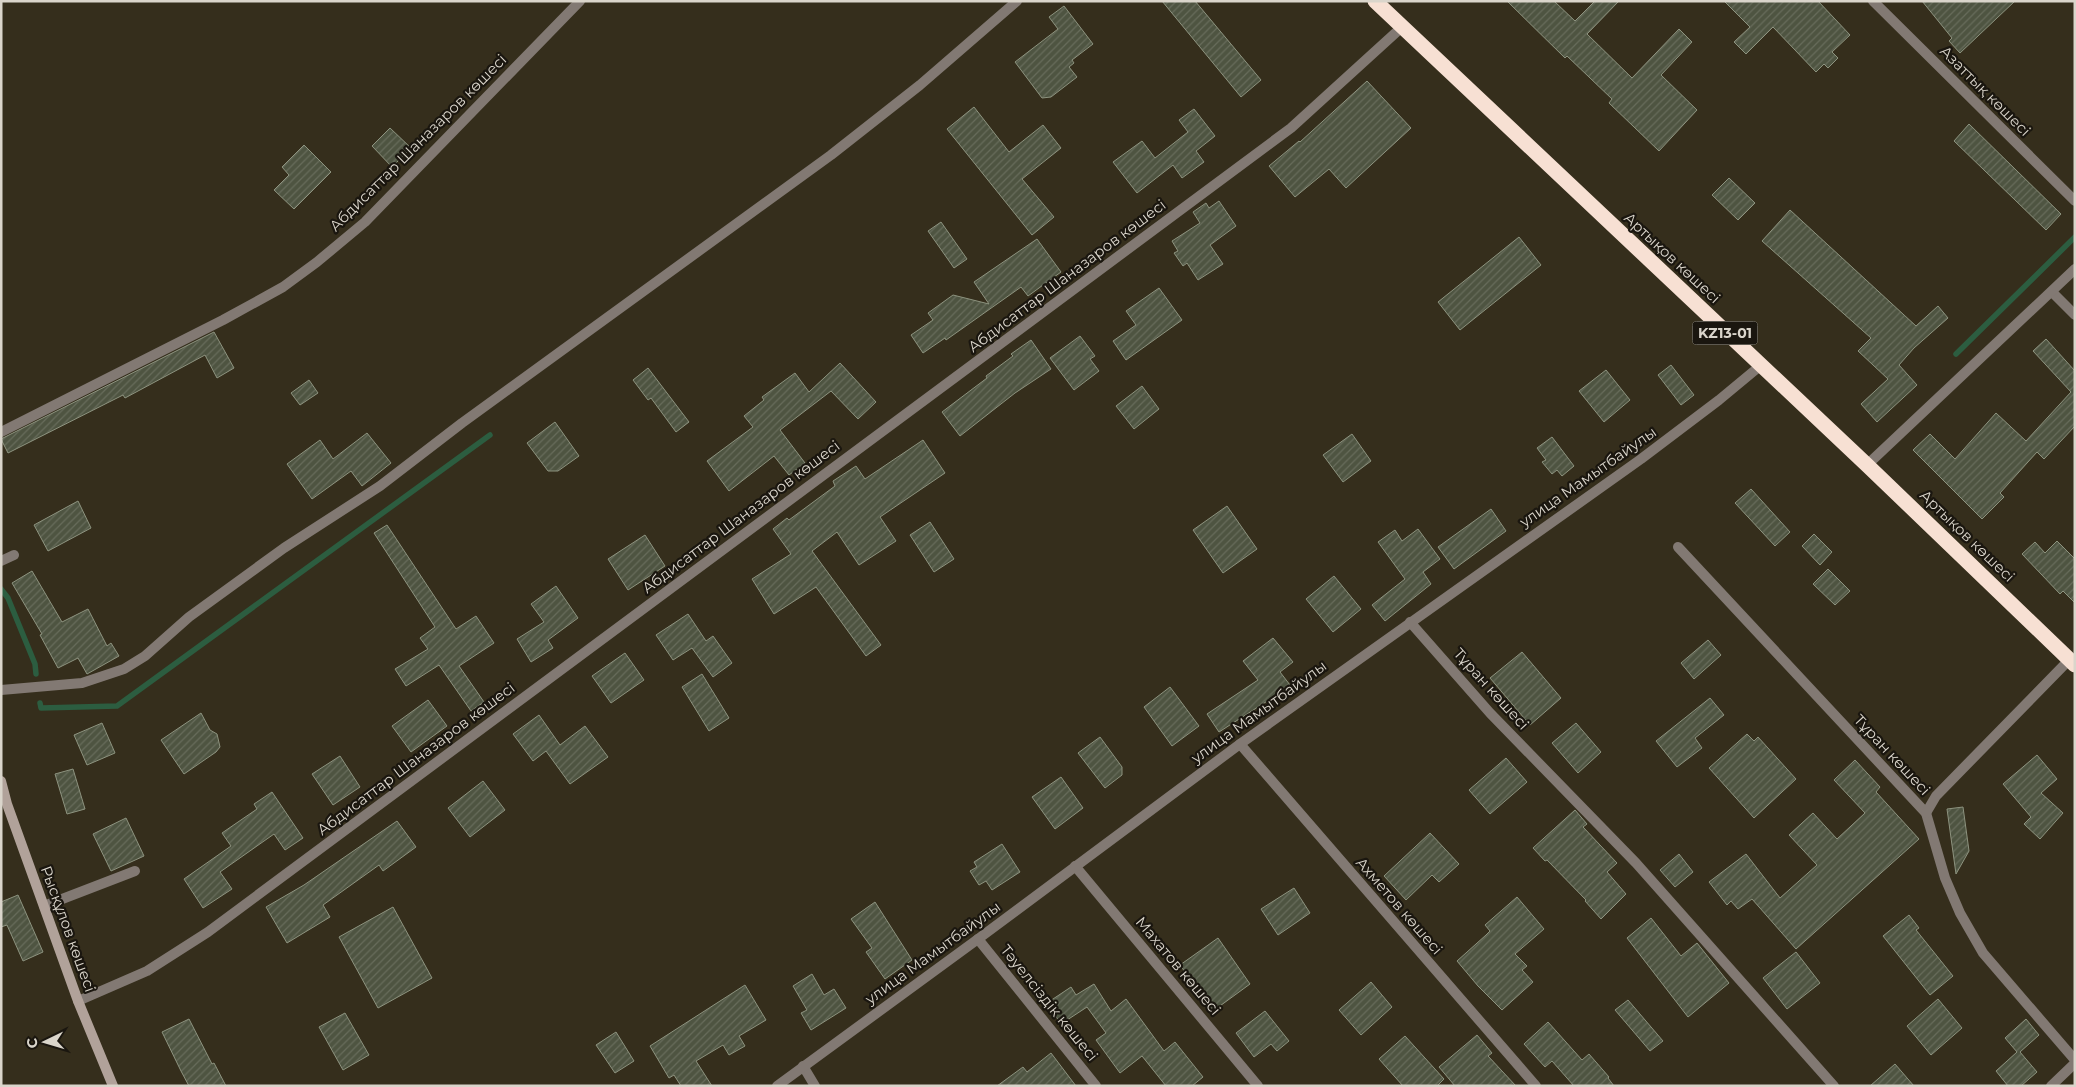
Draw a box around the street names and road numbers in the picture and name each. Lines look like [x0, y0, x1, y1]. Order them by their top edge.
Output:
street label: Азаттық көшесі [1936, 41, 2035, 140]
street label: Абдисаттар Шаназаров көшесі [325, 50, 510, 235]
street label: Абдисаттар Шаназаров көшесі [964, 195, 1169, 356]
street label: Артықов көшесі [1620, 208, 1724, 307]
road number: KZ13-01 [1692, 322, 1758, 344]
street label: улица Мамытбайулы [1515, 422, 1660, 532]
street label: Абдисаттар Шаназаров көшесі [638, 436, 843, 597]
street label: Артықов көшесі [1916, 485, 2019, 586]
street label: Тұран көшесі [1450, 644, 1533, 733]
street label: улица Мамытбайулы [1186, 656, 1330, 768]
street label: Абдисаттар Шаназаров көшесі [313, 678, 518, 839]
street label: Тұран көшесі [1850, 710, 1935, 799]
street label: Ахметов көшесі [1352, 853, 1447, 958]
street label: Рысқұлов көшесі [37, 863, 100, 994]
street label: улица Мамытбайулы [860, 897, 1004, 1009]
street label: Махатов көшесі [1132, 913, 1225, 1019]
street label: Тәуелсіздік көшесі [997, 941, 1102, 1065]

